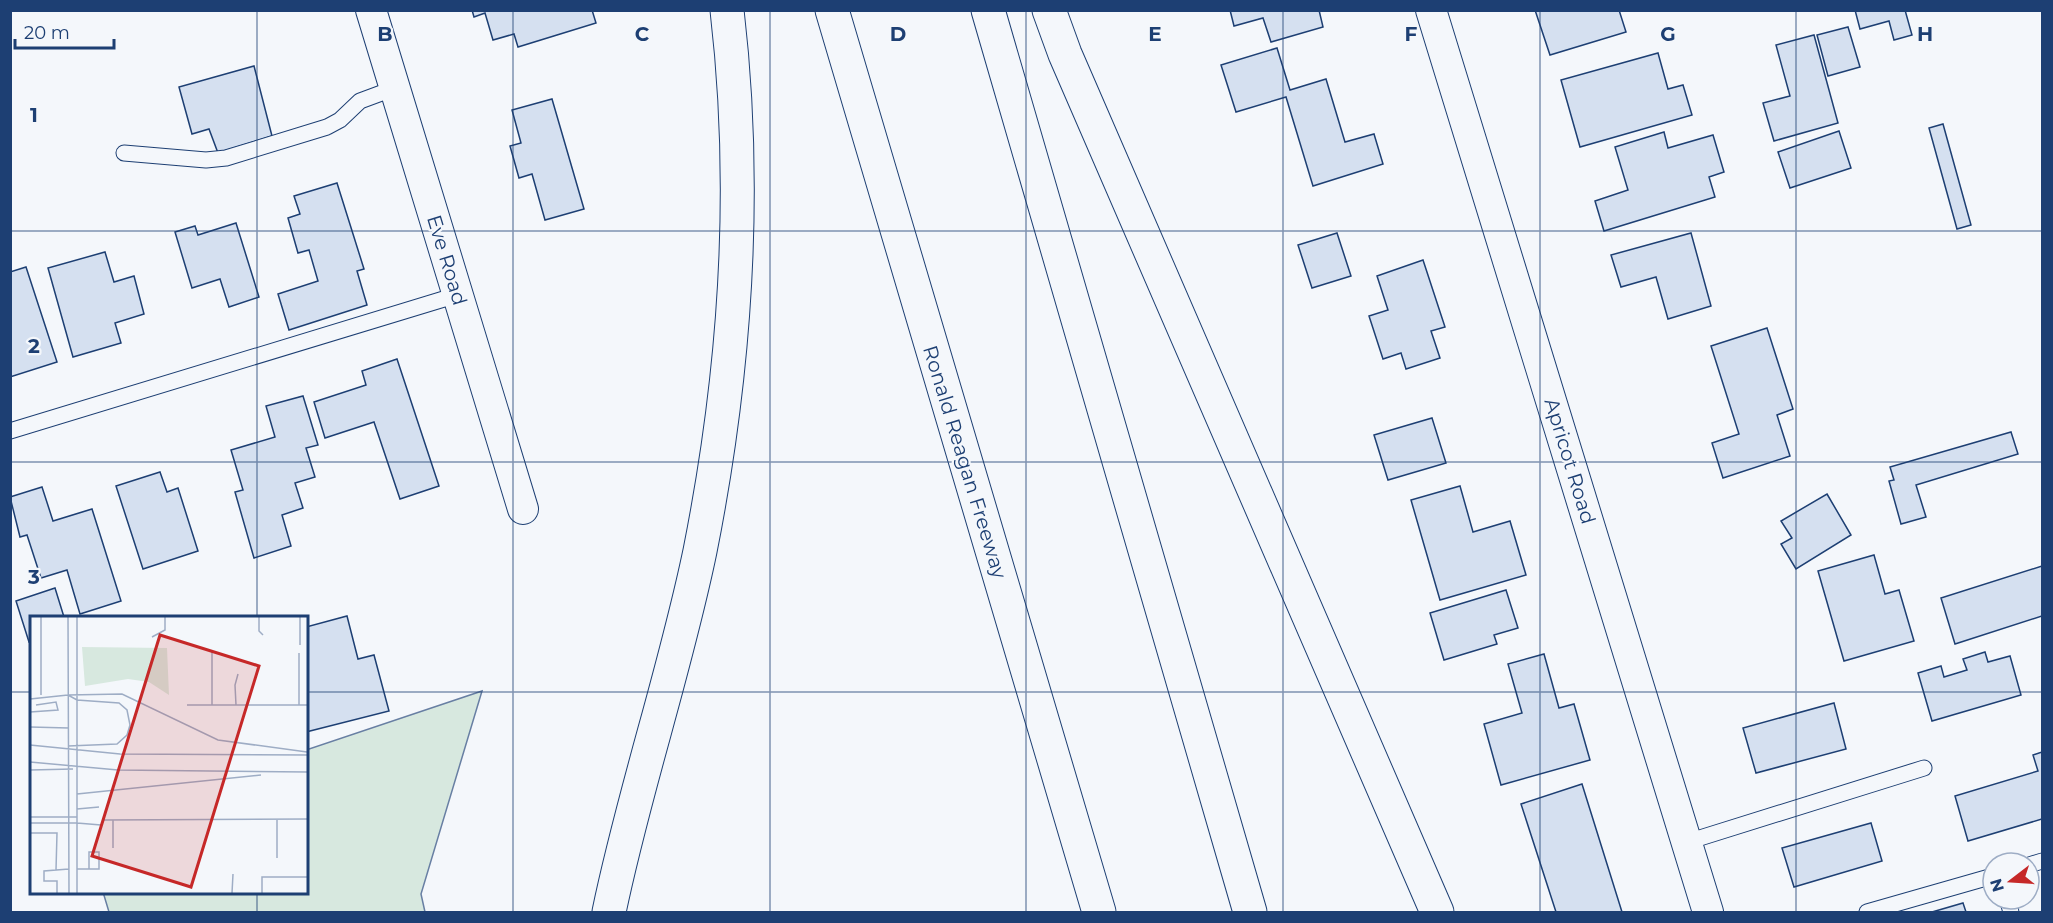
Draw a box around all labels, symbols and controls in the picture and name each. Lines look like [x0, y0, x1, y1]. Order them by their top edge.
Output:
scale bar [15, 12, 114, 50]
text: 20 m [24, 22, 70, 44]
text: B [377, 22, 393, 46]
text: C [635, 22, 650, 46]
text: D [890, 22, 906, 46]
text: E [1148, 22, 1162, 46]
text: F [1405, 22, 1418, 46]
text: G [1660, 22, 1676, 46]
text: H [1917, 22, 1933, 46]
text: 1 [30, 103, 38, 127]
street label: Eve Road [422, 212, 472, 308]
text: 2 [28, 334, 40, 358]
street label: Ronald Reagan Freeway [918, 343, 1012, 582]
street label: Apricot Road [1539, 395, 1601, 527]
text: 3 [27, 565, 40, 589]
inset map [30, 616, 308, 893]
north arrow [1981, 851, 2041, 911]
text: N [1986, 876, 2008, 894]

